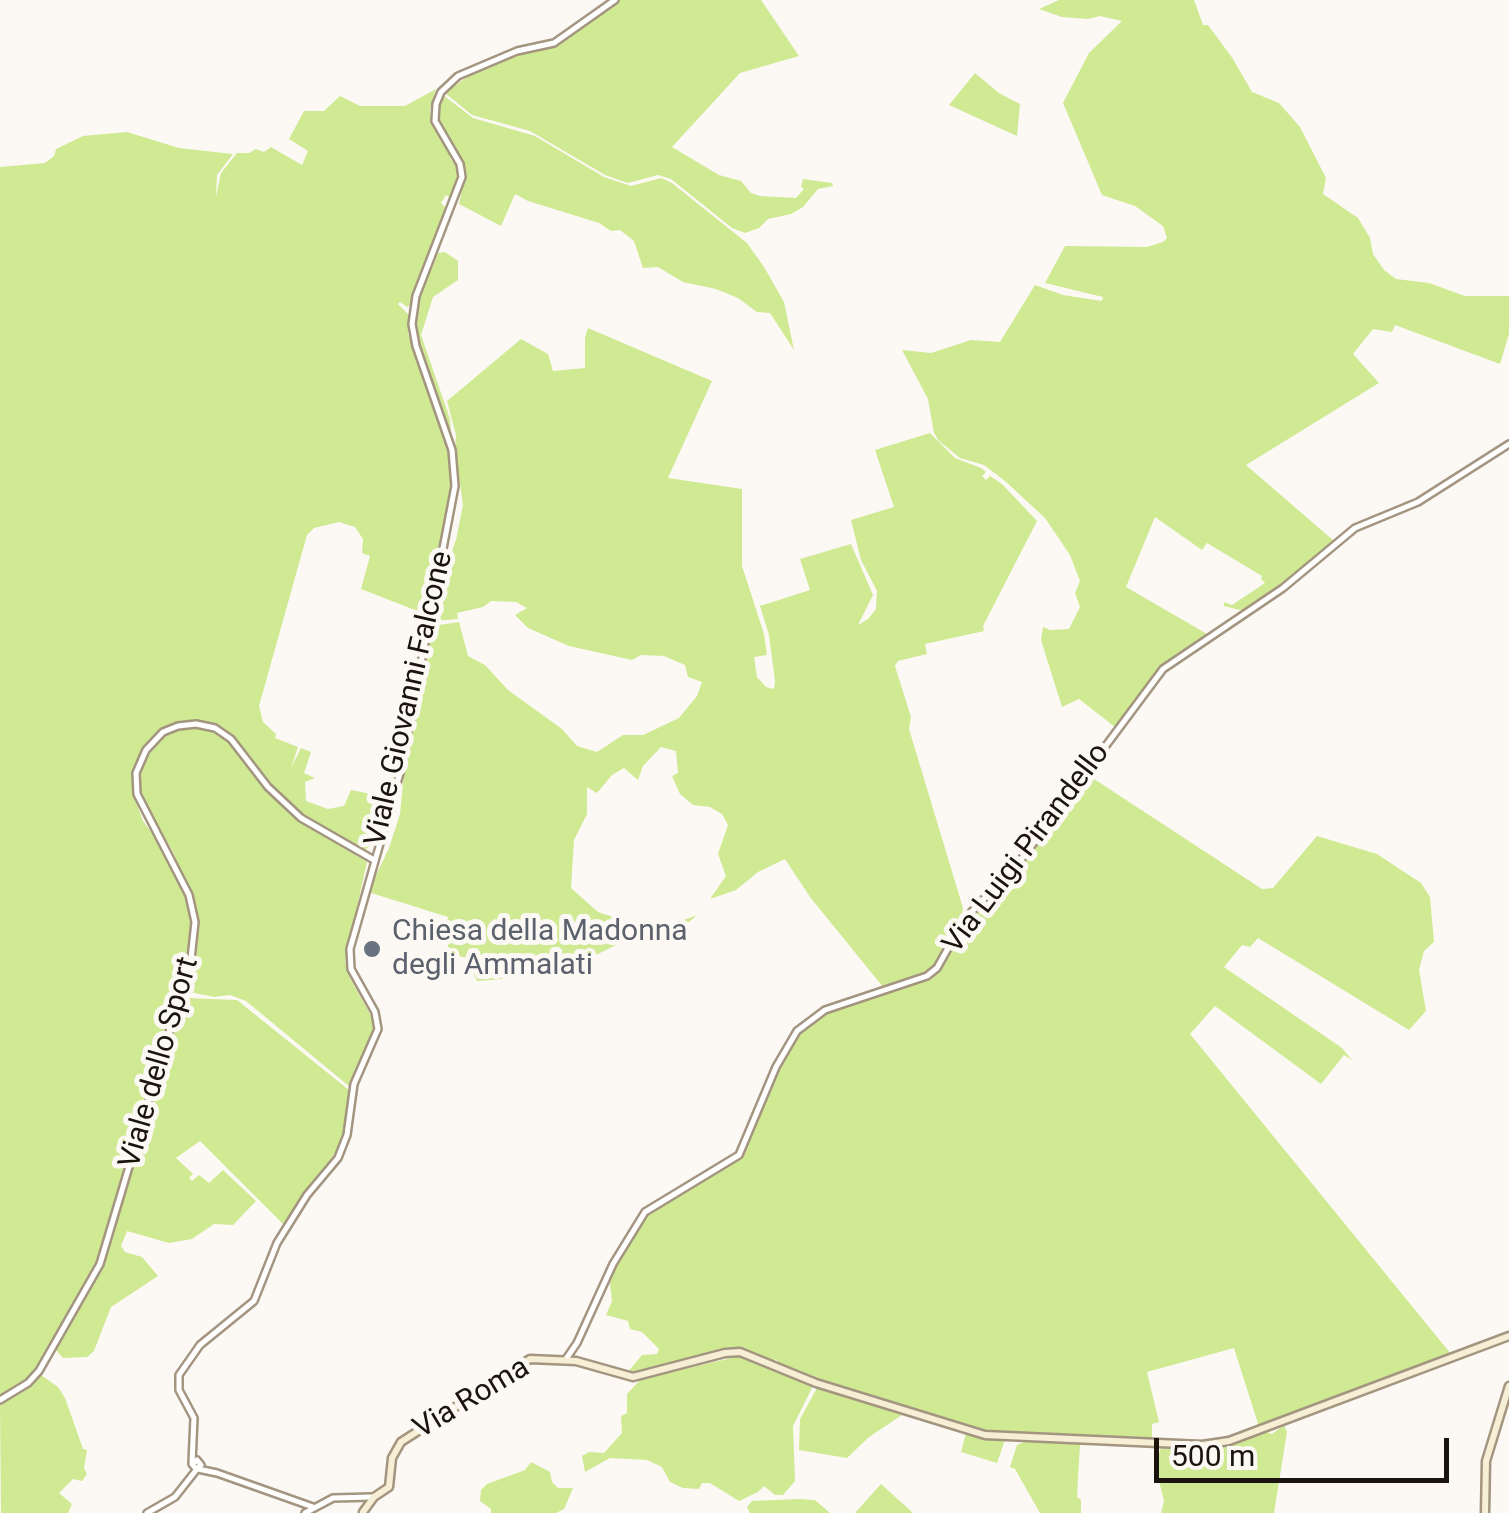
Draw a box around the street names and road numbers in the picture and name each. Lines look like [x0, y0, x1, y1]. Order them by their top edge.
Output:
street label: Viale Giovanni Falcone [359, 548, 461, 850]
street label: Via Luigi Pirandello [936, 737, 1118, 961]
street label: Viale dello Sport [113, 953, 207, 1173]
street label: Via Roma [408, 1351, 536, 1447]

